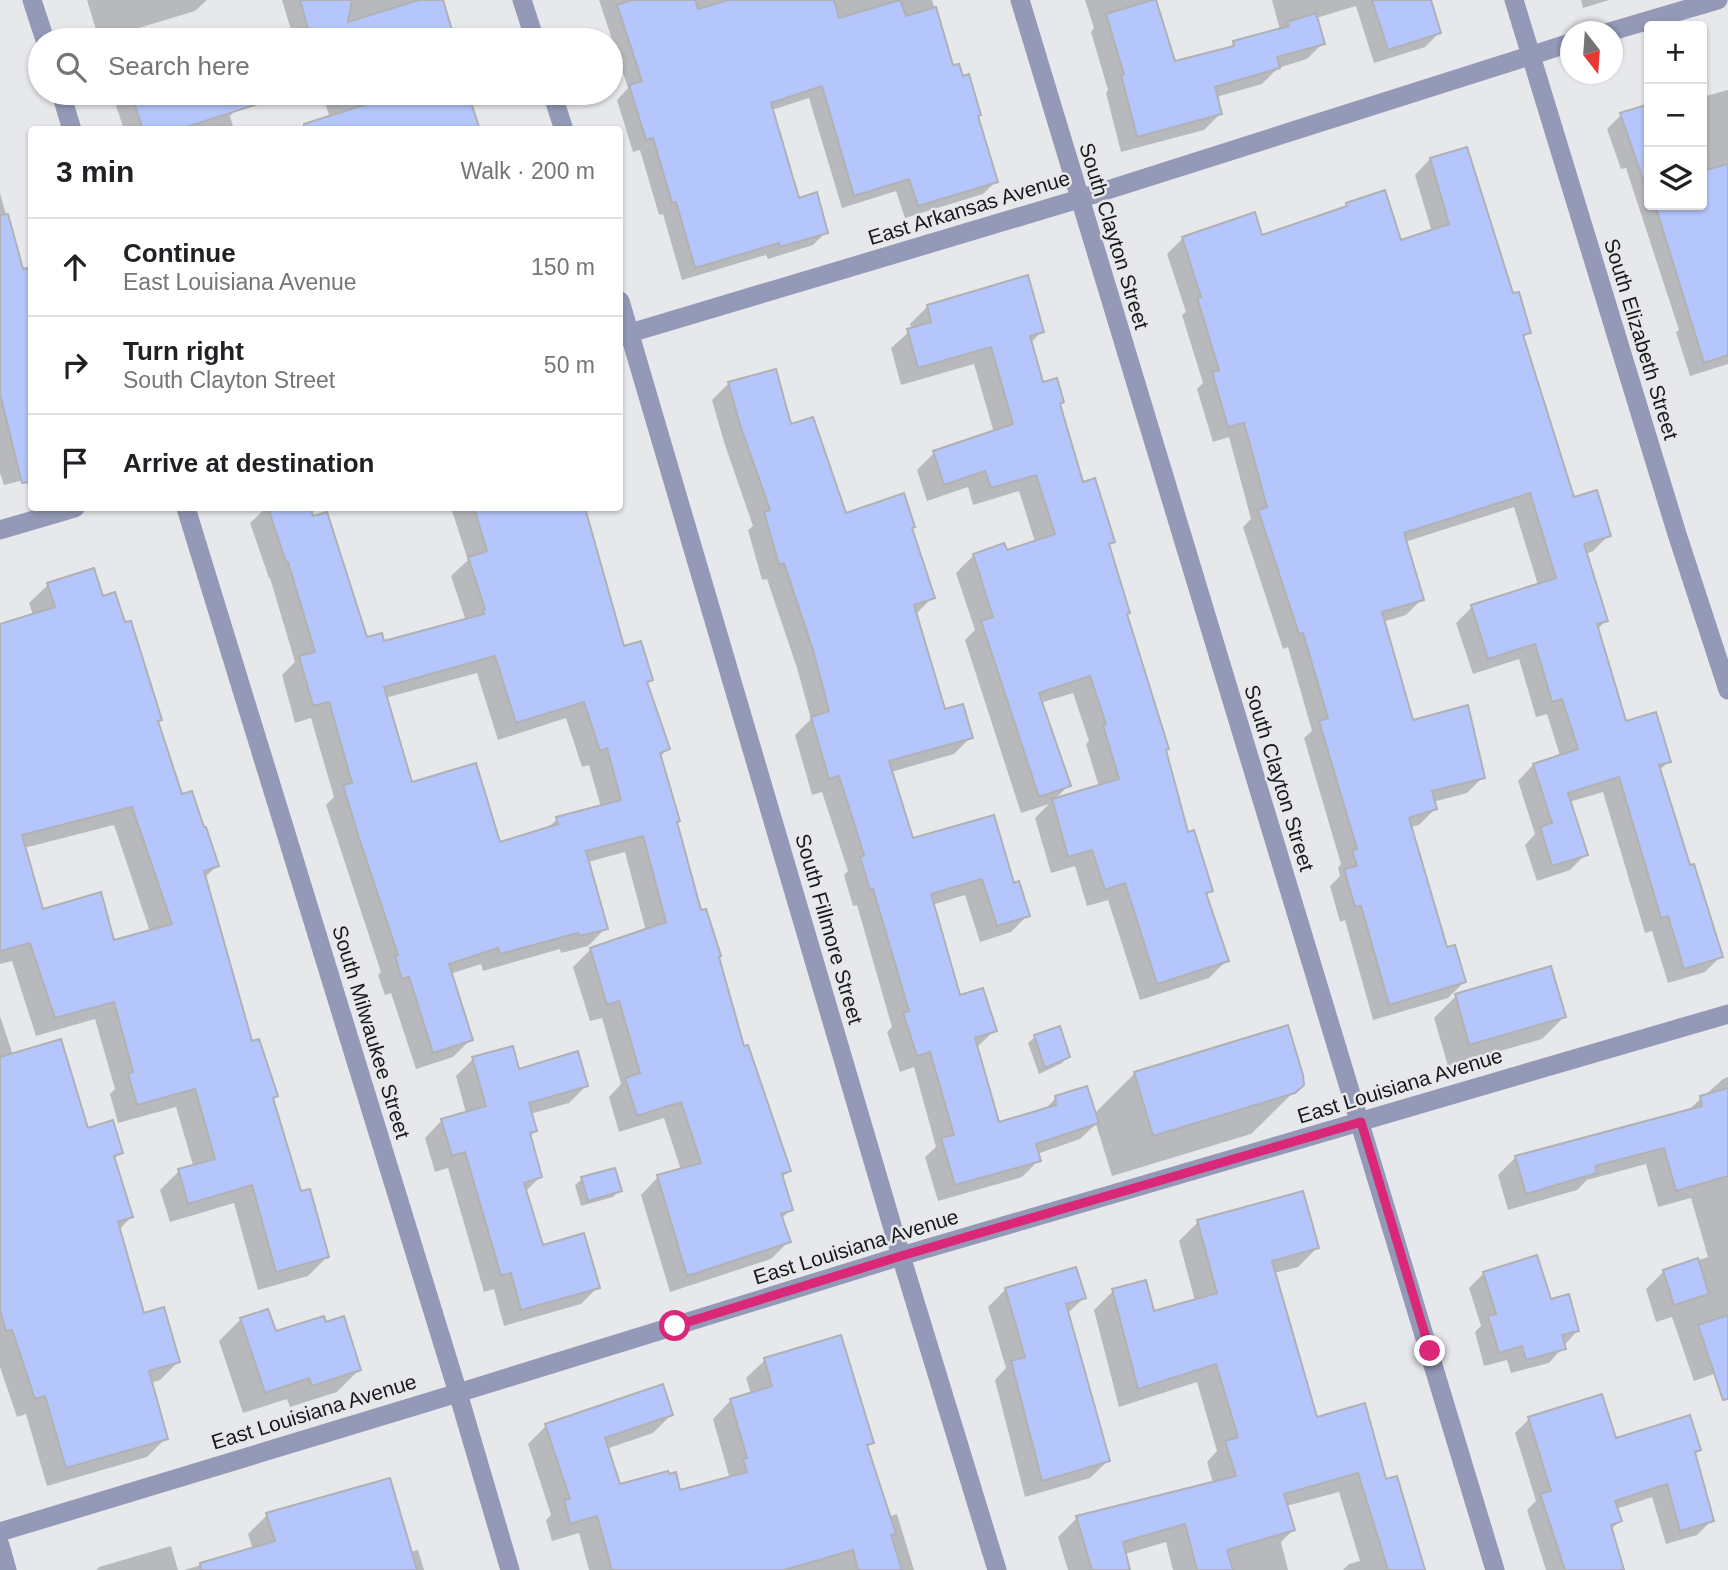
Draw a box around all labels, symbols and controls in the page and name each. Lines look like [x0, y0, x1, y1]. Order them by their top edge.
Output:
north arrow [1560, 21, 1623, 84]
map controls [1644, 21, 1707, 210]
button: + [1644, 21, 1707, 84]
search box [28, 28, 623, 105]
icon: search [52, 48, 90, 86]
text: Search here [108, 51, 250, 81]
button: − [1644, 84, 1707, 147]
street label: South Clayton Street [1075, 140, 1154, 332]
button: layers [1644, 147, 1707, 210]
text: 3 min [56, 155, 134, 188]
text: Walk · 200 m [460, 158, 595, 184]
street label: East Arkansas Avenue [865, 166, 1073, 249]
street label: South Elizabeth Street [1600, 236, 1683, 442]
text: Continue [123, 238, 236, 268]
icon: ahead [56, 248, 94, 286]
text: 150 m [531, 254, 595, 280]
text: East Louisiana Avenue [123, 269, 357, 295]
text: Turn right [123, 336, 244, 366]
icon: right [56, 346, 94, 384]
text: 50 m [544, 352, 595, 378]
text: South Clayton Street [123, 367, 335, 393]
icon: arrive [56, 444, 94, 482]
text: Arrive at destination [123, 448, 374, 478]
street label: South Clayton Street [1240, 682, 1319, 874]
street label: South Fillmore Street [791, 831, 868, 1027]
street label: South Milwaukee Street [328, 922, 415, 1141]
street label: East Louisiana Avenue [1295, 1043, 1505, 1128]
street label: East Louisiana Avenue [751, 1204, 961, 1289]
route start [659, 1310, 690, 1341]
route end [1414, 1335, 1445, 1366]
street label: East Louisiana Avenue [209, 1369, 419, 1454]

